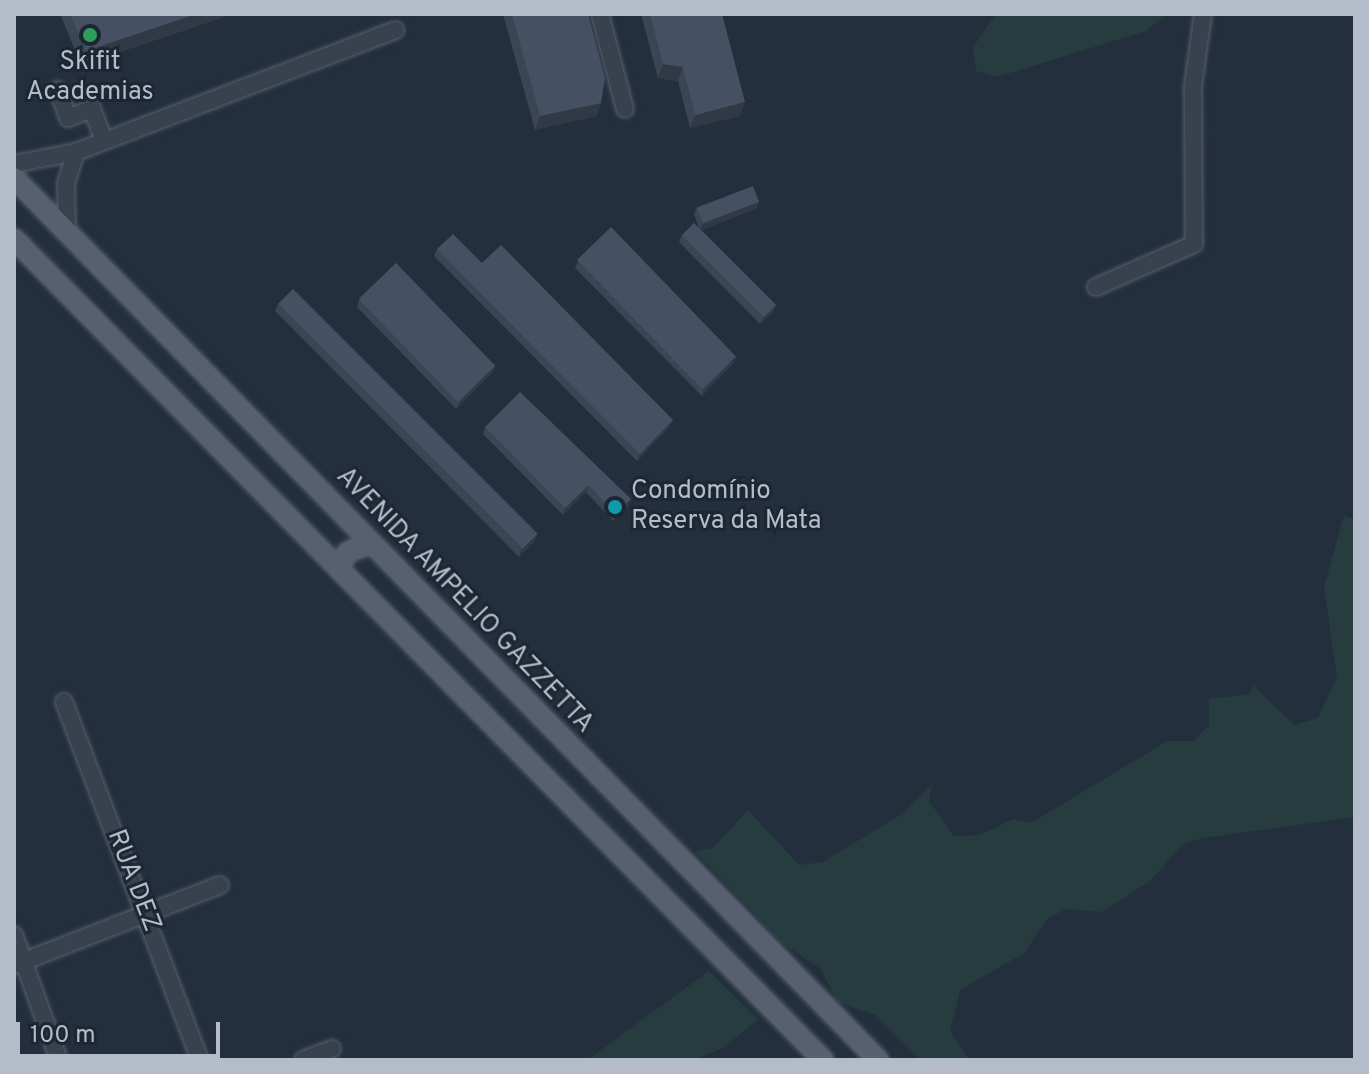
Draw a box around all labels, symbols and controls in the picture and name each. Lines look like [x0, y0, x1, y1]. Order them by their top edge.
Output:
marker: Skifit Academias [81, 26, 99, 44]
place label: Skifit Academias [26, 47, 154, 108]
street label: AVENIDA AMPELIO GAZZETTA [328, 461, 600, 741]
place label: Condomínio Reserva da Mata [631, 476, 822, 538]
marker: Condomínio Reserva da Mata [606, 498, 624, 516]
street label: RUA DEZ [99, 825, 167, 937]
scale bar [20, 1006, 224, 1056]
text: 100 m [30, 1021, 96, 1051]

